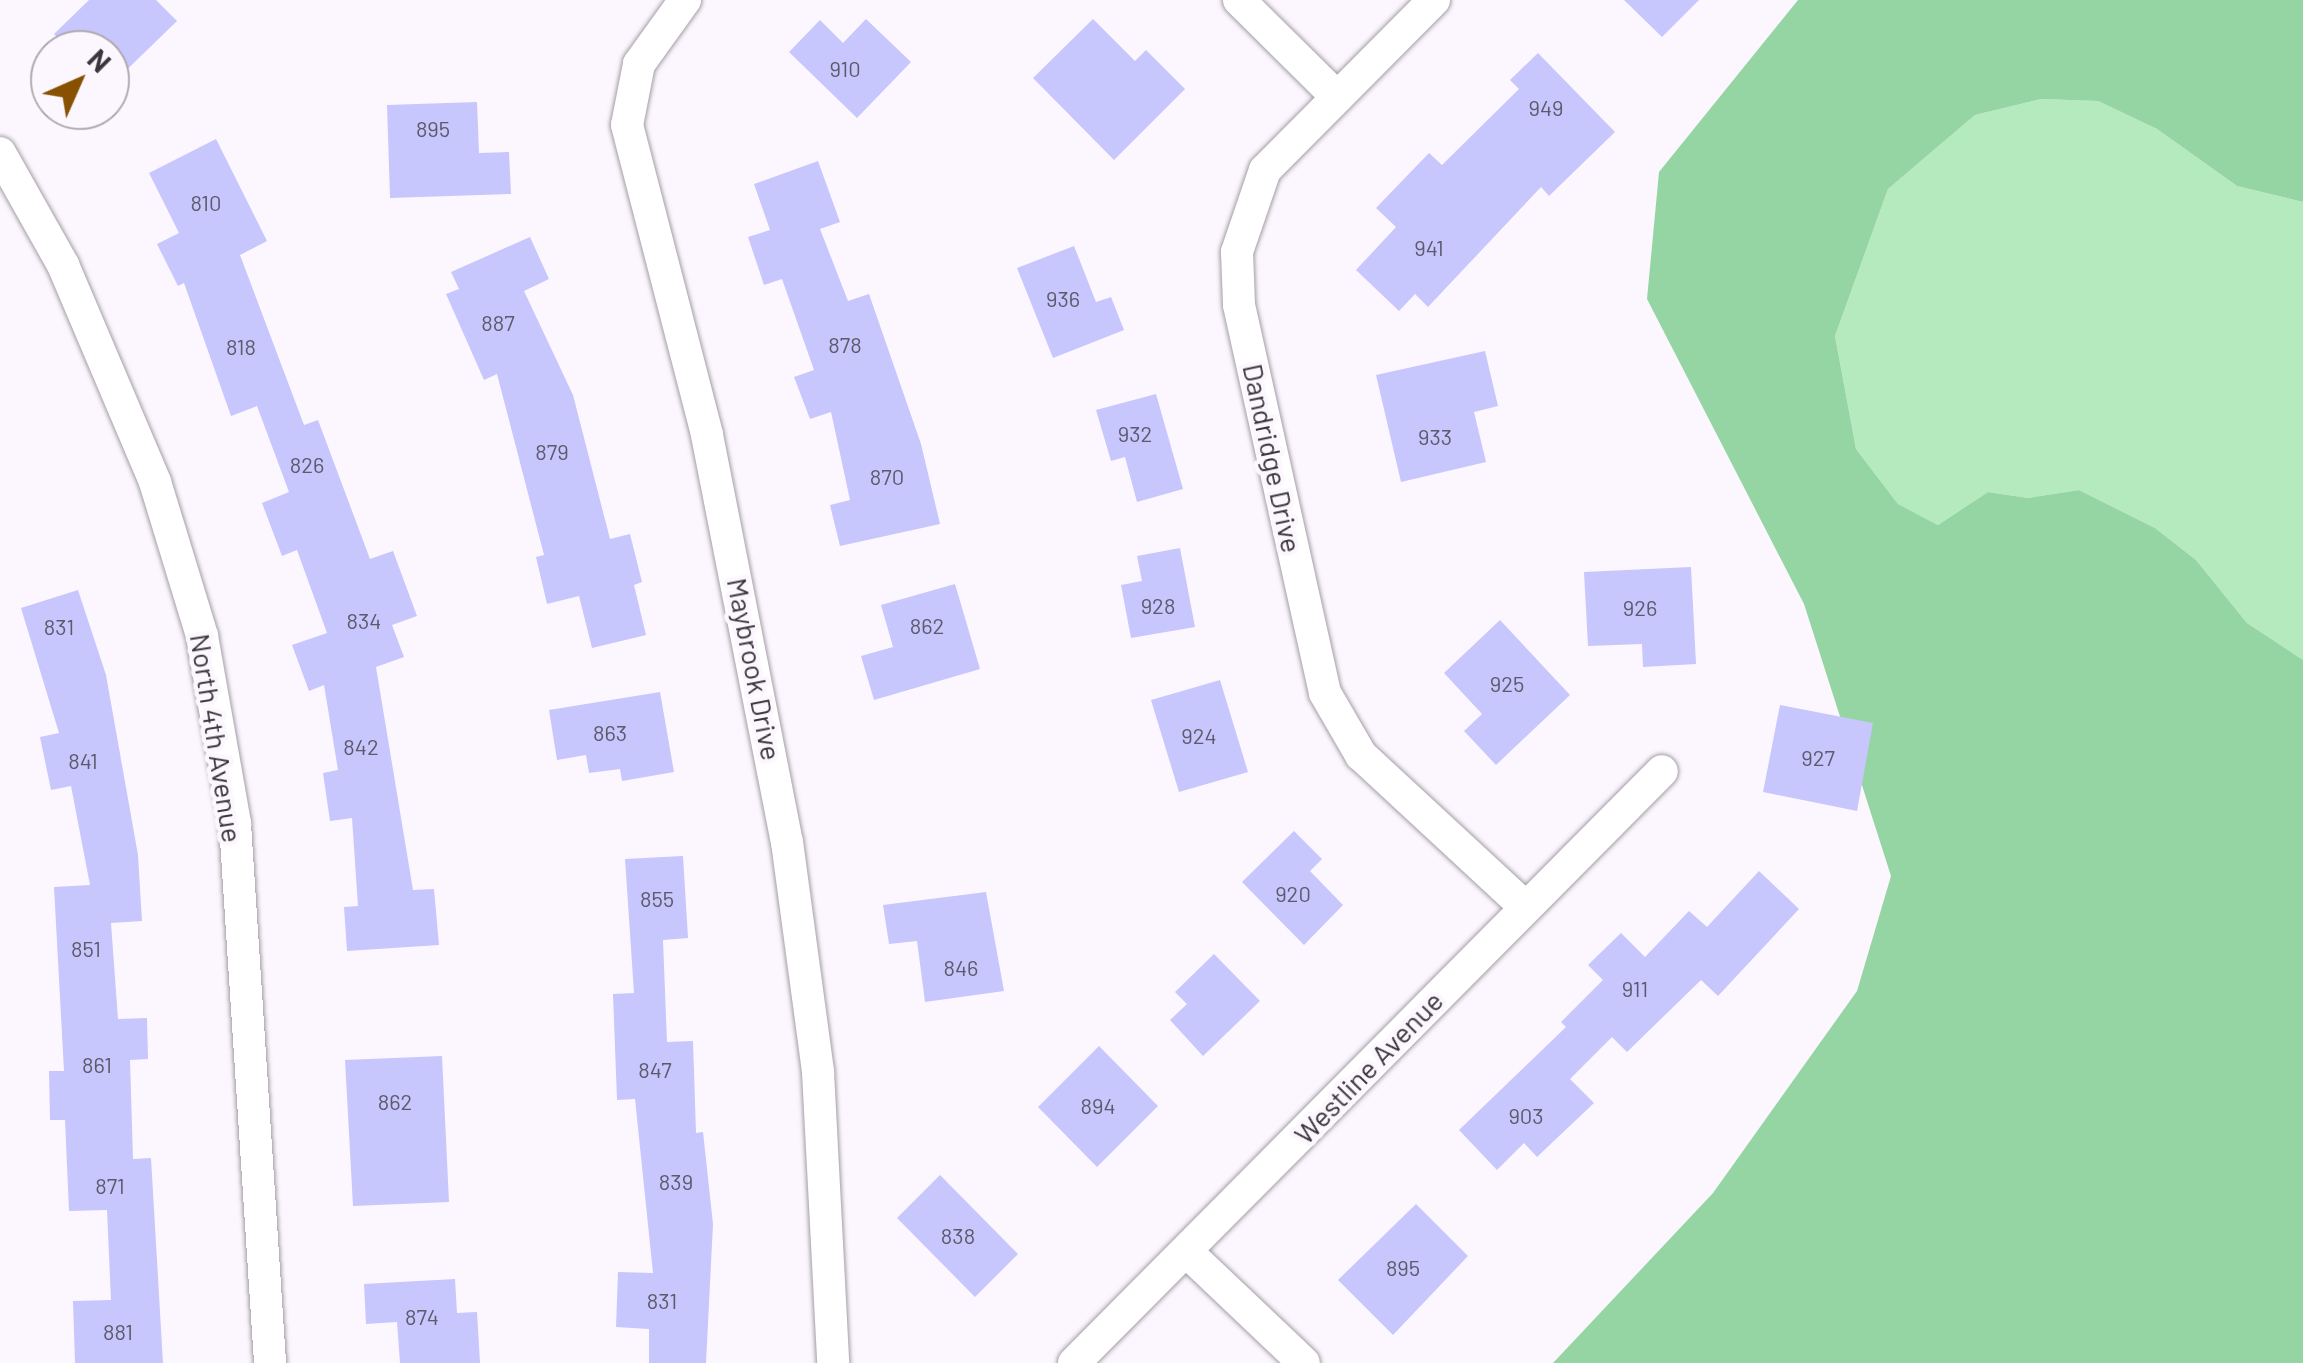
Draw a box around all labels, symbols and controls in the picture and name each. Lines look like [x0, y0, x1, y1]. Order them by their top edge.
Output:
north arrow [30, 30, 130, 130]
text: N [81, 42, 118, 79]
house number: 910 [829, 56, 861, 82]
house number: 949 [1528, 95, 1564, 121]
house number: 895 [416, 116, 450, 142]
house number: 810 [191, 190, 221, 216]
house number: 941 [1414, 235, 1444, 261]
house number: 936 [1046, 286, 1080, 312]
house number: 887 [481, 310, 515, 336]
house number: 878 [828, 332, 862, 358]
house number: 818 [226, 334, 256, 360]
street label: Dandridge Drive [1237, 361, 1309, 555]
house number: 932 [1118, 421, 1152, 447]
house number: 933 [1418, 424, 1452, 450]
house number: 879 [535, 439, 569, 465]
house number: 826 [290, 452, 324, 478]
house number: 870 [870, 464, 904, 490]
street label: Maybrook Drive [721, 575, 789, 763]
house number: 928 [1141, 593, 1175, 619]
house number: 926 [1623, 595, 1657, 621]
house number: 834 [347, 608, 381, 634]
house number: 862 [910, 613, 944, 639]
house number: 831 [44, 614, 74, 640]
street label: North 4th Avenue [184, 631, 250, 845]
house number: 925 [1490, 671, 1524, 697]
house number: 863 [593, 720, 627, 746]
house number: 924 [1181, 723, 1217, 749]
house number: 842 [343, 734, 379, 760]
house number: 927 [1801, 745, 1835, 771]
house number: 841 [68, 748, 98, 774]
house number: 920 [1275, 881, 1311, 907]
house number: 855 [640, 886, 674, 912]
house number: 851 [71, 936, 101, 962]
house number: 846 [944, 955, 978, 981]
house number: 911 [1622, 976, 1648, 1002]
street label: Westline Avenue [1287, 984, 1449, 1150]
house number: 861 [82, 1052, 112, 1078]
house number: 847 [638, 1057, 672, 1083]
house number: 862 [378, 1089, 412, 1115]
house number: 894 [1080, 1093, 1116, 1119]
house number: 903 [1508, 1103, 1544, 1129]
house number: 839 [659, 1169, 693, 1195]
house number: 871 [95, 1173, 125, 1199]
house number: 838 [941, 1223, 975, 1249]
house number: 895 [1386, 1255, 1420, 1281]
house number: 831 [647, 1288, 677, 1314]
house number: 874 [405, 1304, 439, 1330]
house number: 881 [103, 1319, 133, 1345]

